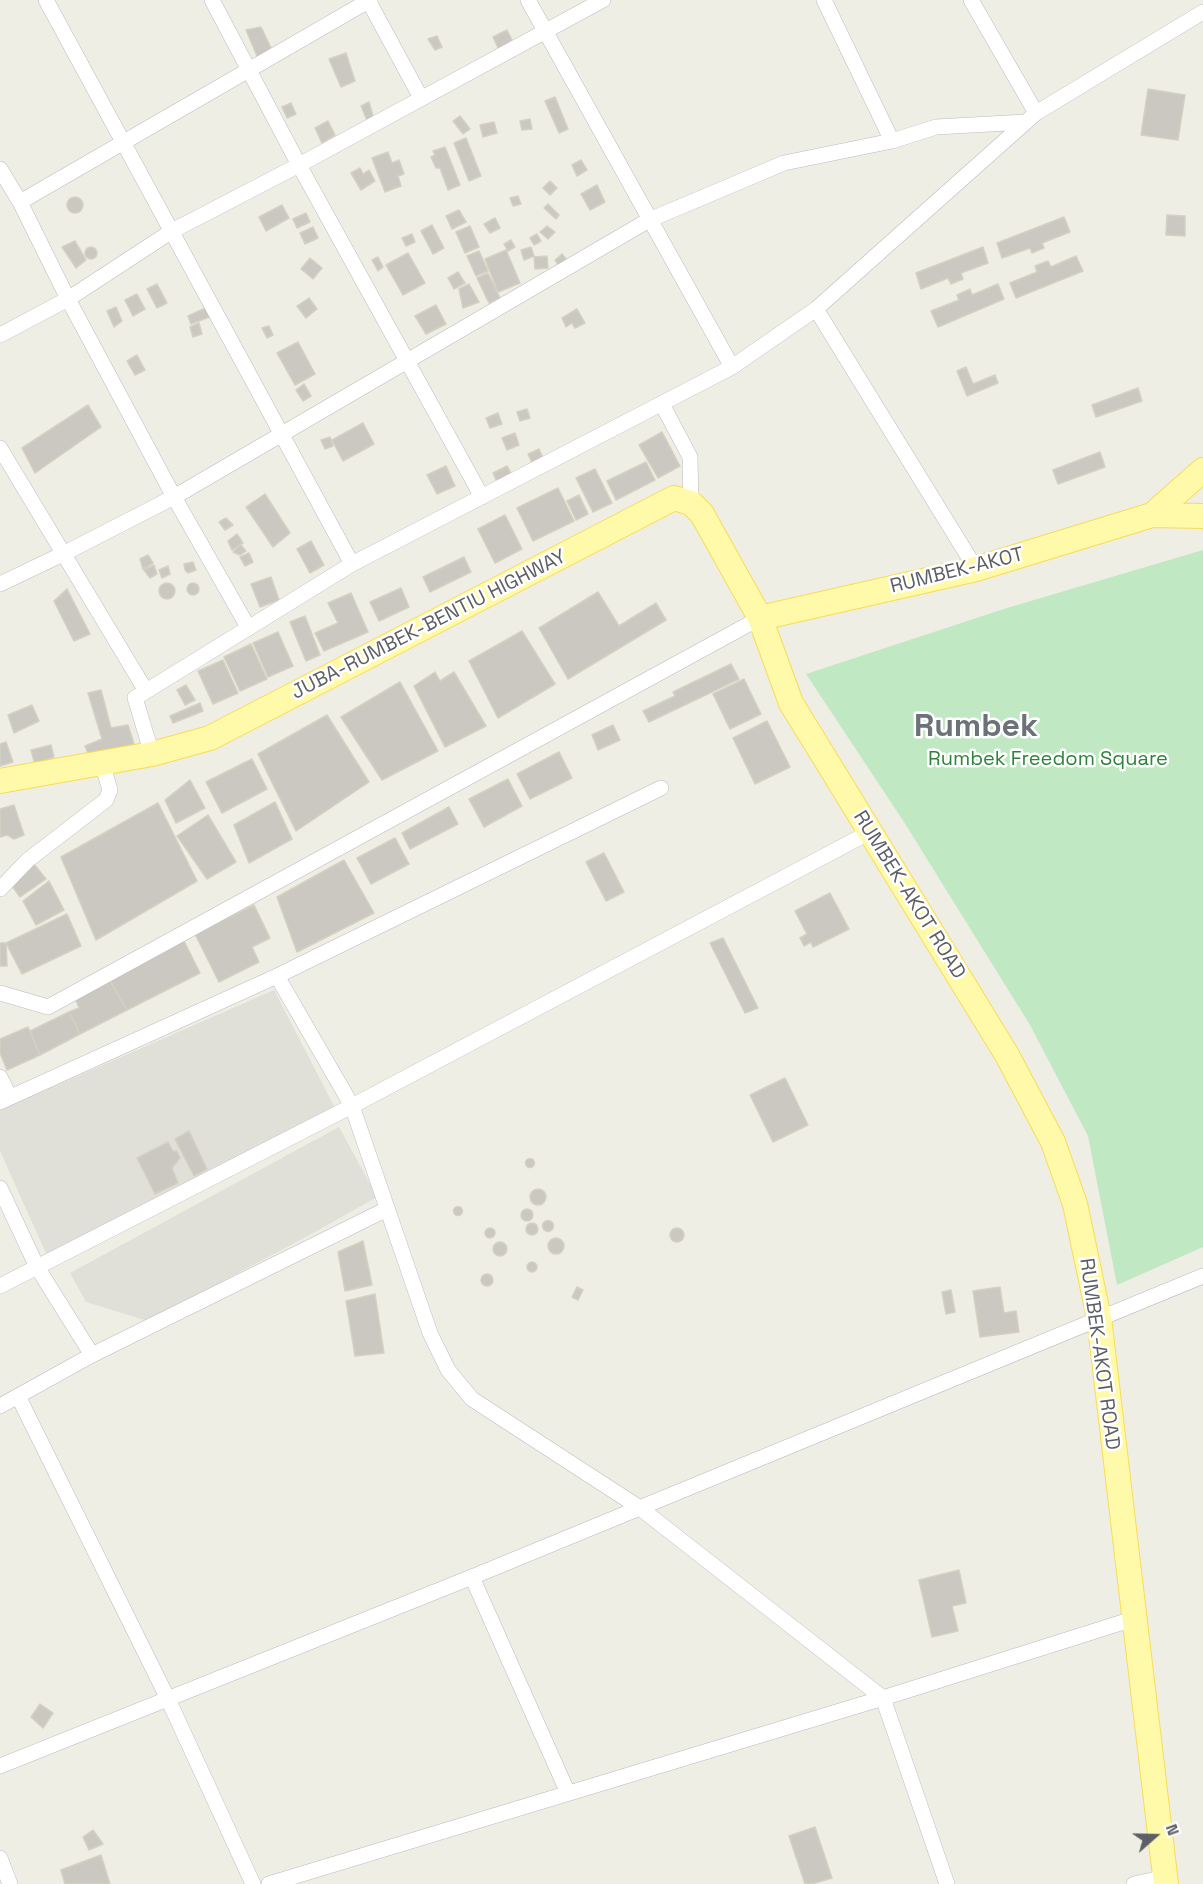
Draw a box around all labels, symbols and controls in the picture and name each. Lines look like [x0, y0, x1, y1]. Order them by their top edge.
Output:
street label: RUMBEK-AKOT [888, 543, 1026, 599]
street label: JUBA-RUMBEK-BENTIU HIGHWAY [288, 545, 570, 705]
district label: Rumbek [914, 708, 1038, 746]
park label: Rumbek Freedom Square [928, 748, 1168, 772]
street label: RUMBEK-AKOT ROAD [848, 807, 970, 983]
street label: RUMBEK-AKOT ROAD [1074, 1257, 1124, 1451]
north arrow [1125, 1806, 1185, 1866]
text: N [1161, 1821, 1184, 1838]

